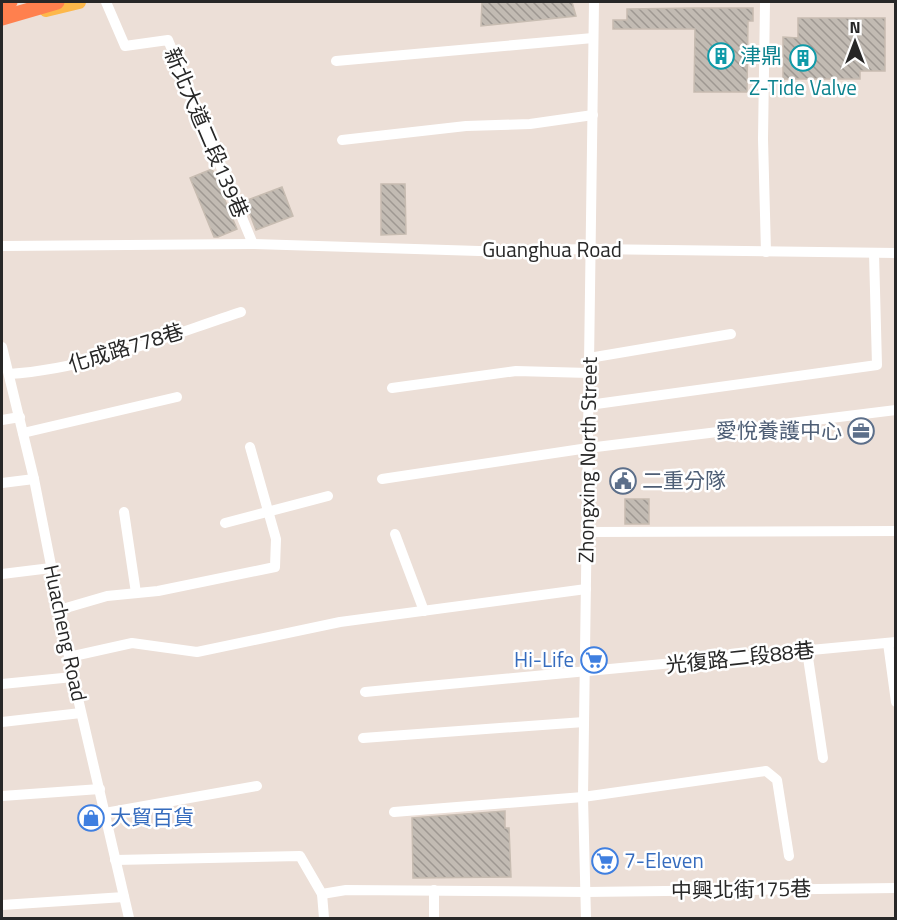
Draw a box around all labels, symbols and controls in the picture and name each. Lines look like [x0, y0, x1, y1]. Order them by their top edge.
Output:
north arrow [825, 12, 885, 72]
text: N [849, 15, 861, 39]
place label: 津鼎 [740, 39, 782, 71]
building icon: 津鼎 [706, 41, 736, 71]
street label: 新北大道二段139巷 [157, 42, 257, 223]
building icon: Z-Tide Valve [788, 43, 818, 73]
place label: Z-Tide Valve [749, 71, 857, 103]
street label: Guanghua Road [482, 233, 622, 265]
street label: 化成路778巷 [64, 314, 187, 380]
street label: Zhongxing North Street [569, 356, 605, 563]
place label: 愛悅養護中心 [716, 414, 842, 446]
office icon: 愛悅養護中心 [846, 416, 876, 446]
place label: 二重分隊 [642, 464, 726, 496]
public building icon: 二重分隊 [608, 466, 638, 496]
street label: Huacheng Road [36, 561, 96, 704]
street label: 光復路二段88巷 [664, 633, 816, 681]
place label: Hi-Life [514, 643, 574, 675]
supermarket icon: Hi-Life [579, 645, 609, 675]
place label: 大貿百貨 [110, 801, 194, 833]
shop icon: 大貿百貨 [76, 803, 106, 833]
place label: 7-Eleven [624, 844, 704, 876]
supermarket icon: 7-Eleven [590, 846, 620, 876]
street label: 中興北街175巷 [671, 872, 811, 906]

